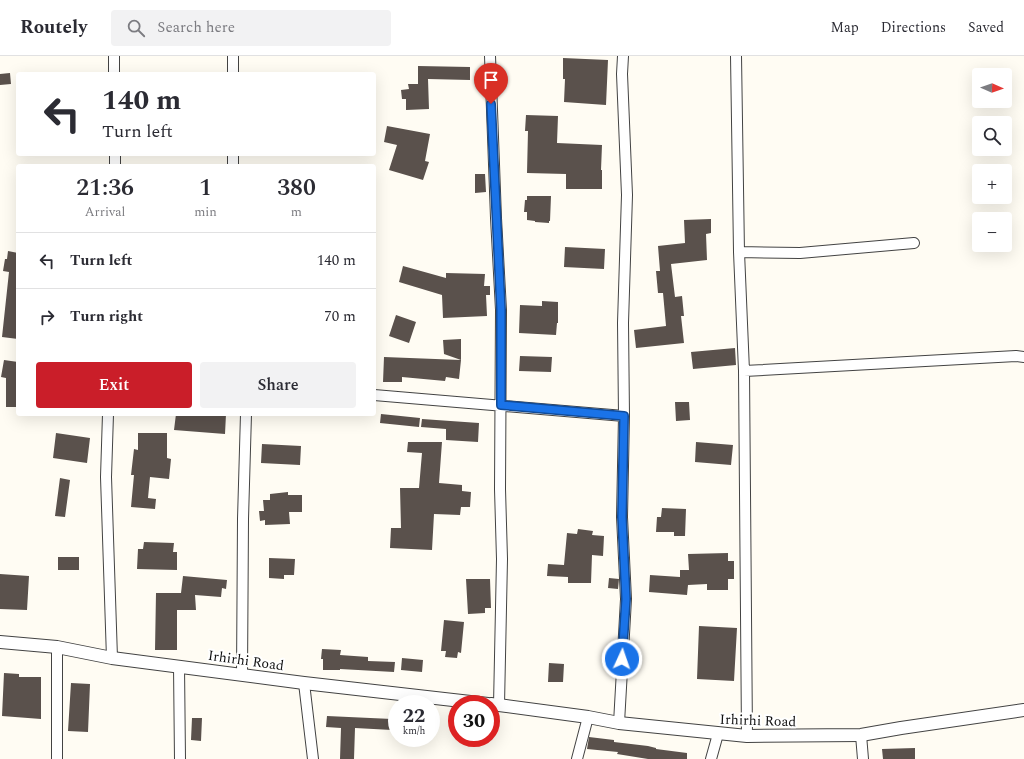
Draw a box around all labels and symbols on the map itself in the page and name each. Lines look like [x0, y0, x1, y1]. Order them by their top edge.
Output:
pin [474, 63, 508, 104]
north arrow [972, 68, 1012, 108]
position arrow [601, 638, 643, 680]
street label: Irhirhi Road [207, 645, 285, 676]
speed limit sign: 30 [448, 695, 500, 747]
street label: Irhirhi Road [719, 709, 797, 732]

